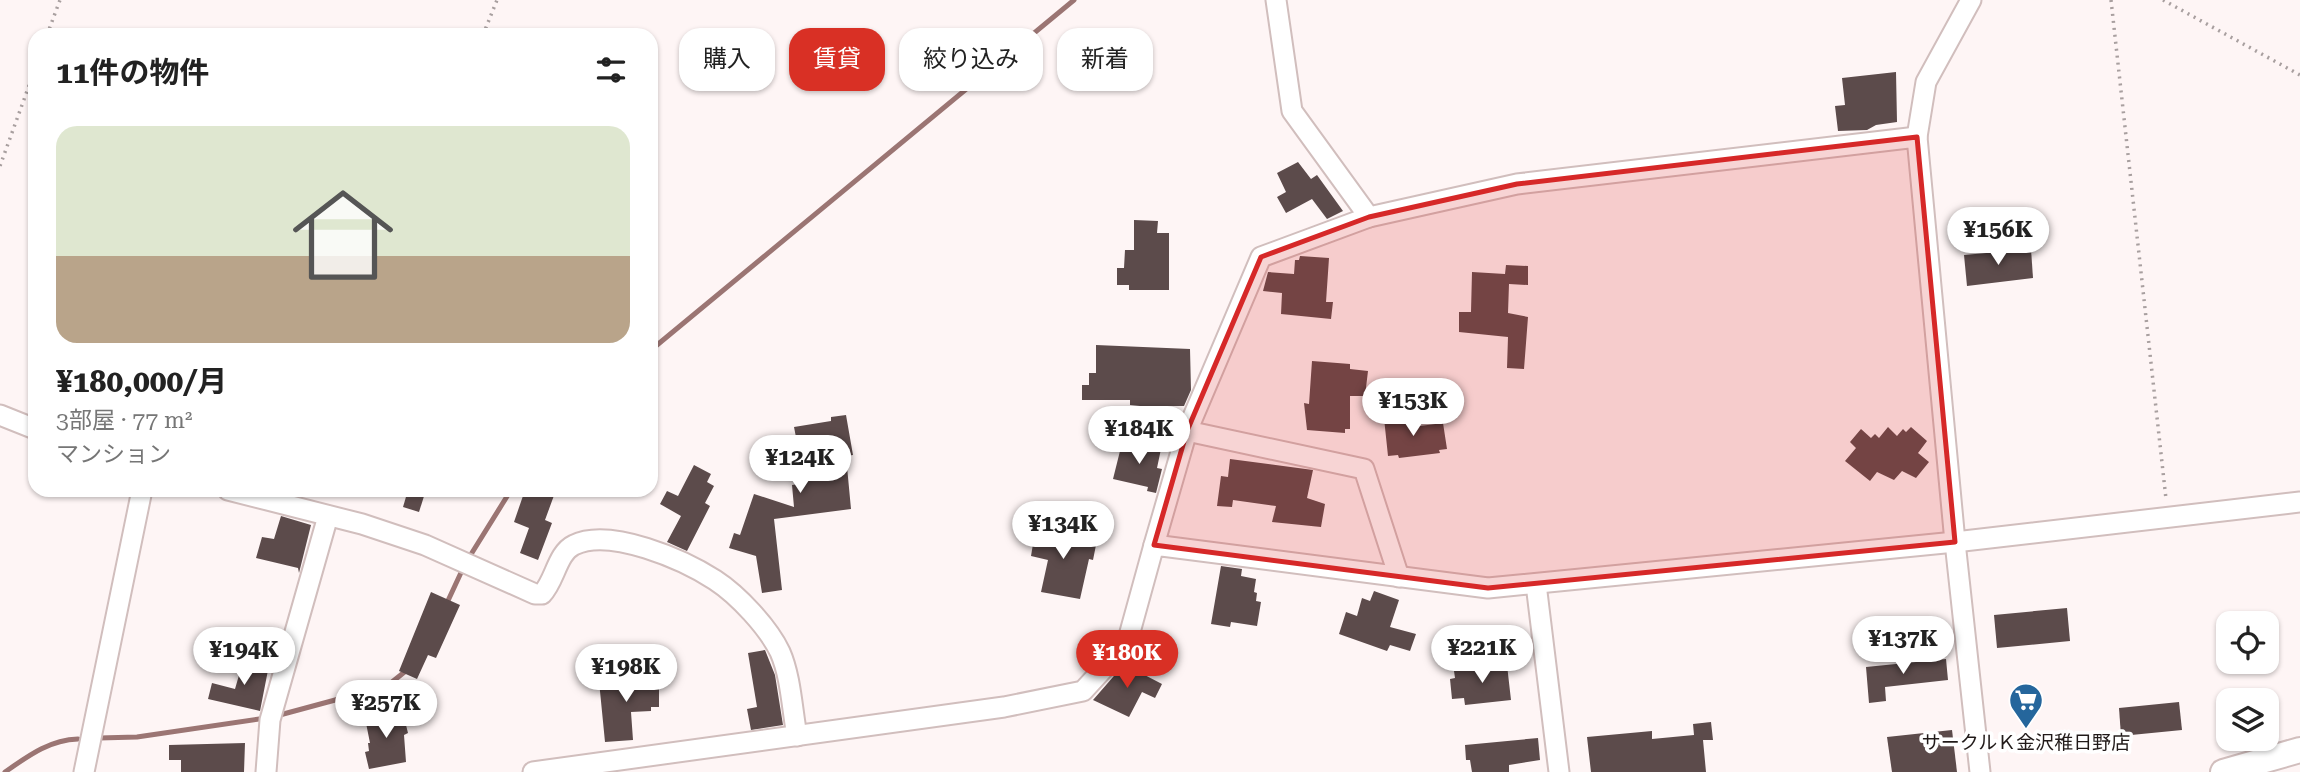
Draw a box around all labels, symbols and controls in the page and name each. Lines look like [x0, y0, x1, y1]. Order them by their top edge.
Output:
chip: 購入 [679, 28, 775, 91]
chip: 賃貸 [789, 28, 885, 91]
chip: 絞り込み [899, 28, 1043, 91]
chip: 新着 [1057, 28, 1153, 91]
icon: filters [592, 51, 630, 89]
text: 11件の物件 [56, 55, 210, 90]
icon: home [280, 172, 406, 298]
pin: ¥156K [1949, 208, 2047, 267]
text: ¥156K [1963, 216, 2033, 243]
text: ¥180,000/月 [56, 364, 227, 399]
pin: ¥153K [1364, 378, 1462, 438]
text: ¥153K [1378, 387, 1448, 414]
pin: ¥184K [1090, 406, 1188, 466]
text: 3部屋 · 77 m² [56, 407, 192, 434]
text: ¥184K [1104, 415, 1174, 442]
pin: ¥124K [751, 435, 849, 495]
text: マンション [56, 441, 171, 468]
text: ¥124K [765, 444, 835, 471]
pin: ¥134K [1014, 502, 1112, 561]
text: ¥134K [1028, 510, 1098, 537]
map controls [2216, 611, 2279, 751]
button: locate [2216, 611, 2279, 674]
pin: ¥137K [1854, 616, 1952, 676]
text: ¥137K [1868, 625, 1938, 652]
pin: ¥221K [1433, 626, 1531, 685]
pin: ¥194K [195, 628, 293, 687]
pin: ¥180K [1078, 630, 1176, 690]
text: ¥221K [1447, 634, 1517, 661]
text: ¥194K [209, 636, 279, 663]
text: ¥180K [1092, 639, 1162, 666]
pin: ¥198K [577, 644, 675, 704]
text: ¥198K [591, 653, 661, 680]
pin: ¥257K [337, 680, 435, 740]
supermarket icon: サークルＫ金沢稚日野店 [2007, 681, 2045, 730]
button: layers [2216, 688, 2279, 751]
text: ¥257K [351, 689, 421, 716]
place label: サークルＫ金沢稚日野店 [1922, 731, 2130, 754]

